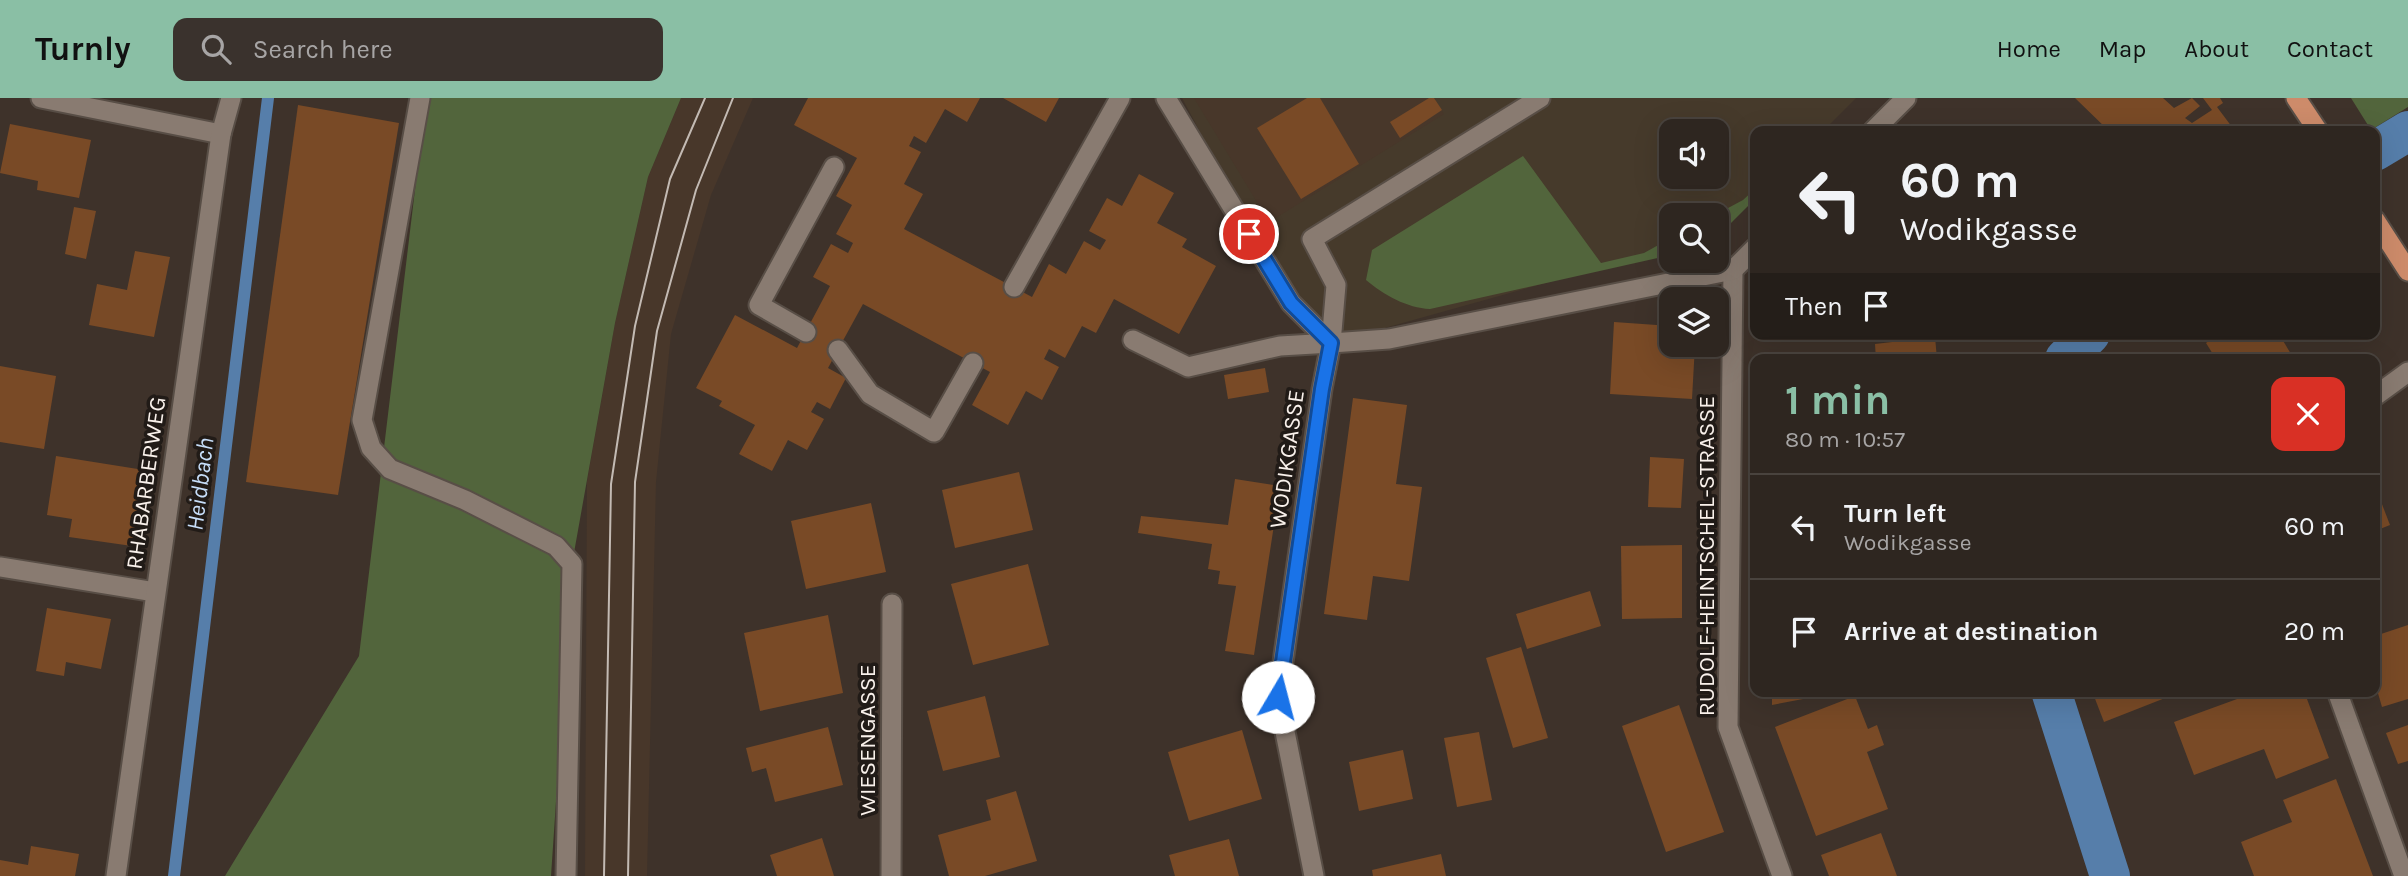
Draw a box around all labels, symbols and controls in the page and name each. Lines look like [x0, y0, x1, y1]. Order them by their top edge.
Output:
search box [173, 18, 663, 81]
text: Turnly [35, 30, 131, 68]
icon: search [197, 30, 235, 68]
text: Search here [253, 34, 393, 65]
text: Home [1997, 35, 2061, 63]
text: Map [2099, 35, 2146, 63]
text: About [2184, 35, 2249, 63]
text: Contact [2287, 35, 2373, 63]
map controls [1659, 119, 1729, 357]
button: sound [1659, 119, 1729, 189]
text: 60 m [1900, 152, 2020, 209]
icon: left [1785, 154, 1876, 245]
button: search [1659, 203, 1729, 273]
pin [1219, 204, 1279, 264]
text: Wodikgasse [1900, 211, 2077, 248]
icon: arrive [1230, 215, 1268, 253]
button: layers [1659, 287, 1729, 357]
icon: arrive [1857, 287, 1895, 325]
text: Then [1785, 291, 1843, 322]
text: 1 min [1785, 375, 1890, 425]
button: close [2271, 377, 2345, 451]
street label: WODIKGASSE [1264, 388, 1310, 530]
street label: RHABARBERWEG [121, 395, 171, 571]
street label: RUDOLF-HEINTSCHEL-STRASSE [1693, 396, 1720, 716]
text: 80 m · 10:57 [1785, 426, 1905, 453]
water label: Heidbach [180, 436, 220, 532]
text: Turn left [1844, 498, 1946, 529]
icon: left [1785, 508, 1823, 546]
text: 60 m [2284, 511, 2345, 542]
text: Wodikgasse [1844, 529, 1971, 556]
icon: arrive [1785, 613, 1823, 651]
text: Arrive at destination [1844, 616, 2098, 647]
text: 20 m [2284, 616, 2345, 647]
position arrow [1241, 660, 1315, 734]
street label: WIESENGASSE [854, 664, 881, 816]

